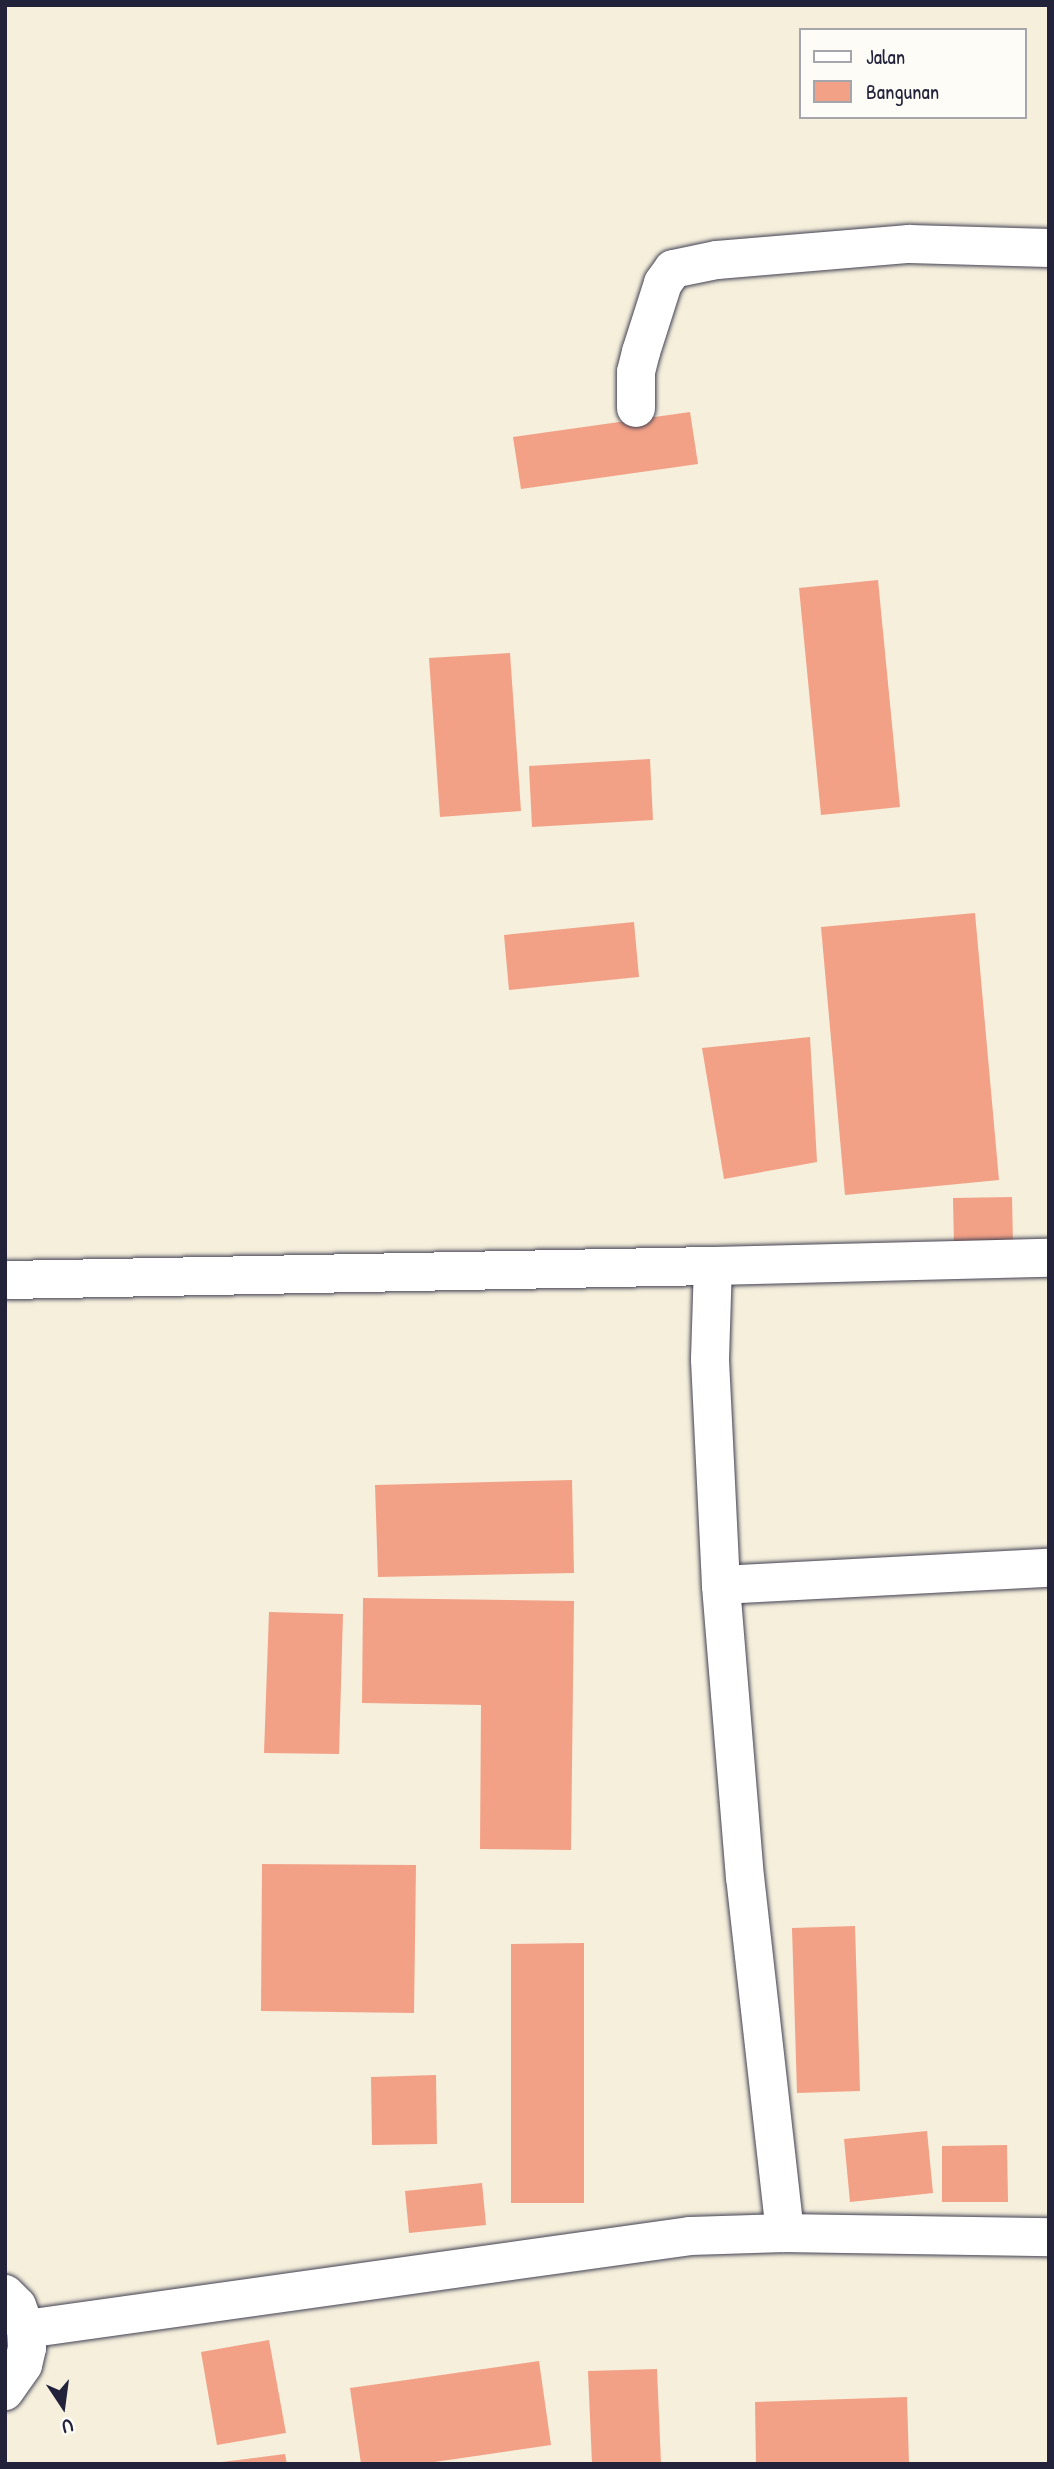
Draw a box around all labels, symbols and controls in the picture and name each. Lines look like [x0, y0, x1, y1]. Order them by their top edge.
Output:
legend [799, 28, 1026, 119]
text: Jalan [866, 42, 905, 71]
text: Bangunan [866, 77, 939, 106]
north arrow [28, 2371, 98, 2441]
text: U [60, 2413, 76, 2440]

